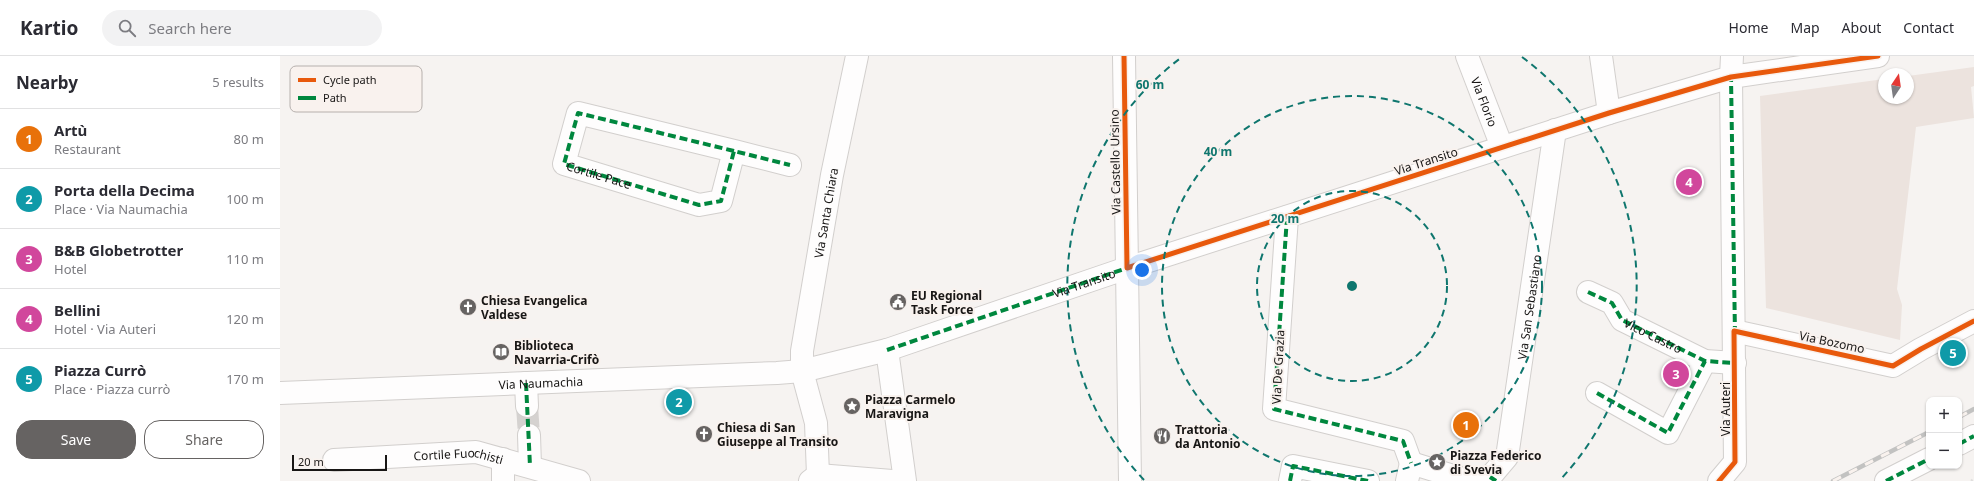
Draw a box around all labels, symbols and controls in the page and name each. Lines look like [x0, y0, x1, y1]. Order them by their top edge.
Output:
search box [102, 10, 382, 46]
text: Kartio [20, 15, 78, 41]
icon: search [116, 17, 138, 39]
text: Search here [148, 18, 232, 38]
text: Home [1729, 18, 1768, 37]
text: Map [1790, 18, 1820, 37]
text: About [1842, 18, 1881, 37]
text: Contact [1903, 18, 1954, 37]
legend [290, 66, 422, 112]
north arrow [1878, 68, 1914, 104]
text: Nearby [16, 71, 78, 94]
text: Cycle path [323, 72, 376, 87]
text: 5 results [212, 73, 264, 91]
street label: Via Florio [1467, 74, 1502, 129]
text: 60 m [1136, 76, 1164, 93]
text: Path [323, 90, 347, 105]
street label: Via Castello Ursino [1106, 109, 1124, 215]
text: Artù [54, 120, 87, 140]
text: 1 [25, 130, 33, 148]
text: 80 m [234, 130, 264, 148]
text: Restaurant [54, 140, 121, 158]
text: 40 m [1204, 143, 1232, 160]
street label: Via Transito [1392, 143, 1460, 179]
street label: Cortile Pace [565, 157, 634, 193]
street label: Via Santa Chiara [809, 166, 842, 259]
pin: 4 [1676, 167, 1702, 197]
text: Porta della Decima [54, 180, 195, 200]
text: 2 [25, 190, 33, 208]
text: 100 m [226, 190, 264, 208]
text: Place · Via Naumachia [54, 200, 188, 218]
text: 20 m [1271, 210, 1299, 227]
text: B&B Globetrotter [54, 240, 183, 260]
text: 3 [25, 250, 33, 268]
text: 110 m [226, 250, 264, 268]
street label: Via San Sebastiano [1513, 253, 1545, 361]
text: Hotel [54, 260, 87, 278]
your location [1132, 260, 1152, 280]
street label: Via Transito [1050, 264, 1118, 301]
centre of rings [1345, 279, 1359, 293]
place label: EU Regional Task Force [911, 287, 982, 318]
place label: Chiesa Evangelica Valdese [481, 292, 587, 323]
public building icon: EU Regional Task Force [888, 292, 908, 312]
church icon: Chiesa Evangelica Valdese [458, 297, 478, 317]
text: Bellini [54, 300, 101, 320]
text: 4 [25, 310, 33, 328]
text: 120 m [226, 310, 264, 328]
street label: Vico Castro [1621, 314, 1685, 357]
text: Hotel · Via Auteri [54, 320, 156, 338]
street label: Via Bozomo [1798, 327, 1866, 357]
street label: Via De Grazia [1268, 329, 1288, 405]
place label: Biblioteca Navarria-Crifò [514, 337, 599, 368]
pin: 5 [1940, 338, 1966, 368]
library icon: Biblioteca Navarria-Crifò [491, 342, 511, 362]
pin: 3 [1663, 359, 1689, 389]
text: Piazza Currò [54, 360, 146, 380]
text: 5 [25, 370, 33, 388]
text: 170 m [226, 370, 264, 388]
street label: Via Naumachia [498, 372, 583, 393]
text: Place · Piazza currò [54, 380, 170, 398]
street label: Via Auteri [1717, 382, 1734, 436]
pin: 2 [666, 387, 692, 417]
place label: Piazza Carmelo Maravigna [865, 391, 956, 422]
place icon: Piazza Carmelo Maravigna [842, 396, 862, 416]
map controls [1926, 397, 1962, 469]
button: + [1926, 397, 1962, 433]
pin: 1 [1453, 410, 1479, 440]
place label: Chiesa di San Giuseppe al Transito [717, 419, 838, 450]
button: Save [16, 420, 136, 459]
button: Share [144, 420, 264, 459]
place label: Trattoria da Antonio [1175, 421, 1241, 452]
church icon: Chiesa di San Giuseppe al Transito [694, 424, 714, 444]
restaurant icon: Trattoria da Antonio [1152, 426, 1172, 446]
button: − [1926, 433, 1962, 469]
street label: Cortile Fuochisti [413, 443, 505, 468]
place label: Piazza Federico di Svevia [1450, 447, 1542, 478]
place icon: Piazza Federico di Svevia [1427, 452, 1447, 472]
scale bar [292, 453, 387, 472]
text: 20 m [298, 454, 324, 469]

